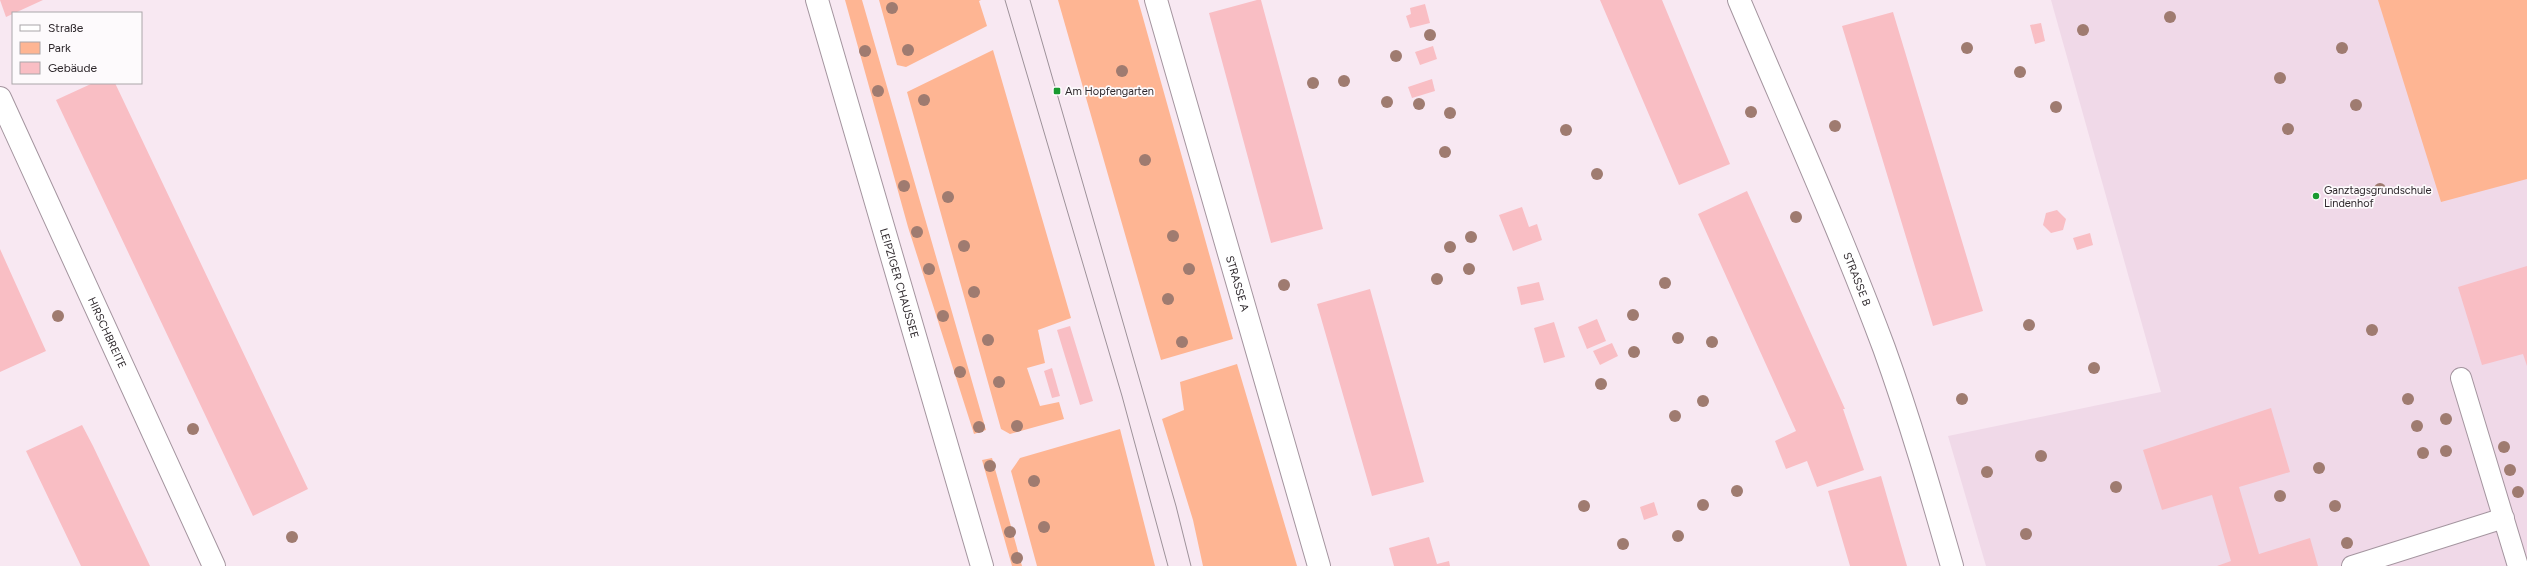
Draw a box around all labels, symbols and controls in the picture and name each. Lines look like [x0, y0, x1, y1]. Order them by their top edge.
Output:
legend [12, 12, 142, 84]
text: Straße [48, 21, 84, 35]
text: Park [48, 41, 71, 55]
text: Gebäude [48, 61, 98, 75]
place label: Am Hopfengarten [1065, 85, 1154, 98]
marker: Am Hopfengarten [1052, 86, 1062, 96]
place label: Ganztagsgrundschule Lindenhof [2324, 184, 2432, 210]
marker: Ganztagsgrundschule Lindenhof [2311, 191, 2321, 201]
street label: LEIPZIGER CHAUSSEE [877, 227, 921, 340]
street label: STRASSE B [1840, 250, 1873, 308]
street label: STRASSE A [1223, 254, 1252, 314]
street label: HIRSCHBREITE [85, 295, 129, 370]

